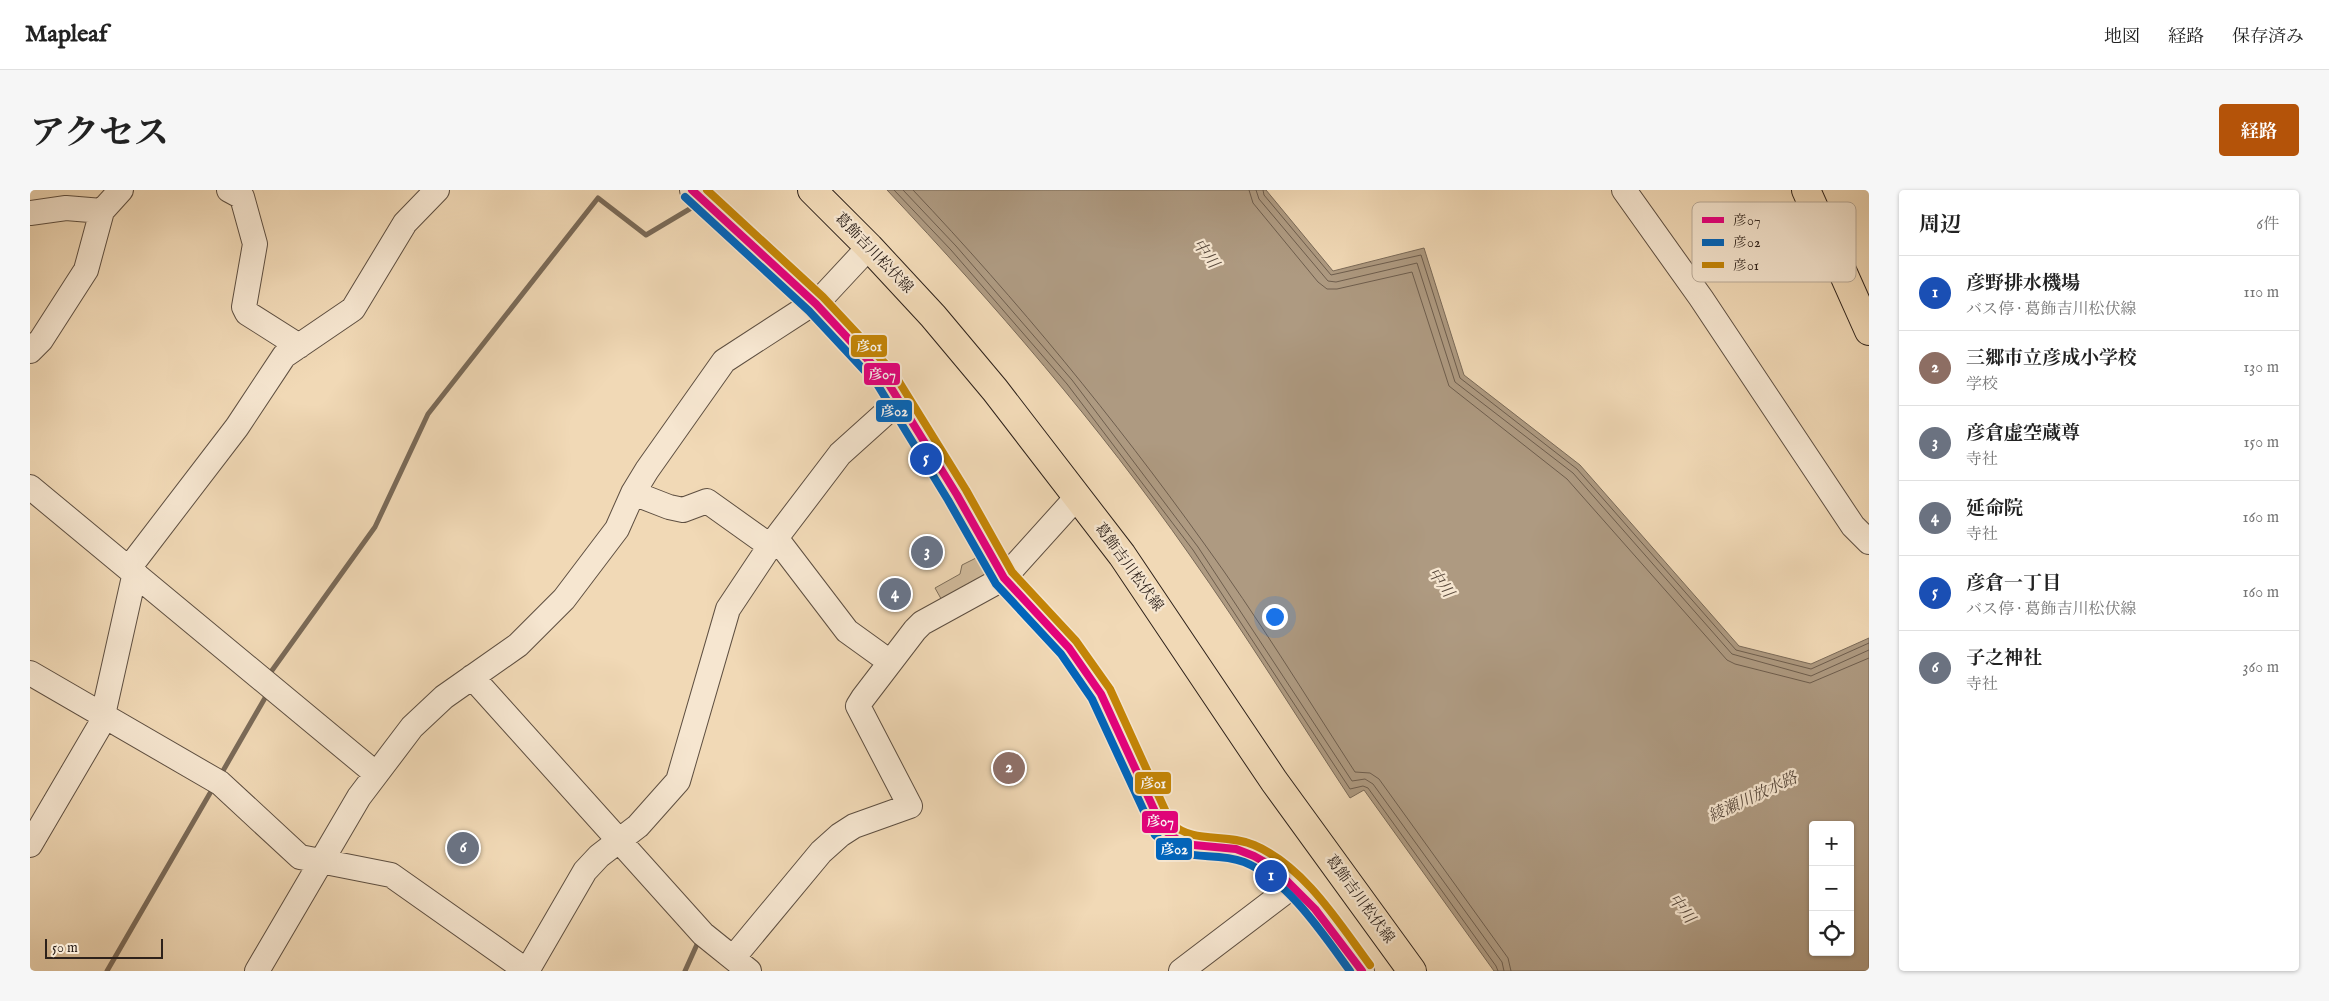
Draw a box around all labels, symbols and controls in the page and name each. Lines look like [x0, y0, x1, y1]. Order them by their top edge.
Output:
text: Mapleaf [25, 19, 107, 50]
text: 地図 [2104, 26, 2140, 49]
text: 経路 [2168, 26, 2204, 49]
text: 保存済み [2232, 26, 2304, 49]
button: 経路 [2219, 104, 2299, 156]
text: アクセス [30, 112, 169, 157]
legend [1692, 202, 1856, 282]
street label: 葛飾吉川松伏線 [831, 209, 917, 297]
text: 彦07 [1733, 212, 1760, 230]
text: 周辺 [1919, 212, 1961, 239]
text: 6件 [2256, 215, 2279, 235]
text: 彦02 [1733, 234, 1761, 252]
water label: 中川 [1188, 235, 1224, 274]
text: 彦01 [1733, 257, 1759, 275]
text: 彦野排水機場 [1966, 272, 2080, 296]
text: 1 [1932, 283, 1938, 303]
text: 110 m [2243, 283, 2279, 303]
text: バス停 · 葛飾吉川松伏線 [1966, 300, 2137, 320]
line badge: 彦01 [850, 334, 888, 358]
text: 彦01 [856, 338, 882, 356]
text: 三郷市立彦成小学校 [1966, 347, 2137, 371]
text: 2 [1931, 358, 1939, 378]
text: 130 m [2243, 358, 2279, 378]
line badge: 彦07 [863, 362, 901, 386]
text: 彦07 [868, 366, 896, 384]
text: 学校 [1966, 375, 1998, 395]
line badge: 彦02 [875, 399, 913, 423]
text: 彦02 [880, 403, 908, 421]
text: 彦倉虚空蔵尊 [1966, 422, 2080, 446]
text: 3 [1932, 433, 1938, 453]
text: 150 m [2244, 433, 2279, 453]
pin: 5 [910, 440, 942, 478]
text: 寺社 [1966, 450, 1998, 470]
text: 延命院 [1966, 497, 2023, 521]
text: 4 [1931, 508, 1939, 528]
text: 160 m [2243, 508, 2279, 528]
street label: 葛飾吉川松伏線 [1090, 519, 1168, 615]
text: 寺社 [1966, 525, 1998, 545]
pin: 3 [911, 533, 943, 571]
water label: 中川 [1423, 564, 1459, 603]
text: 彦倉一丁目 [1966, 572, 2061, 596]
pin: 4 [879, 575, 911, 613]
text: 5 [1932, 583, 1938, 603]
text: 160 m [2243, 583, 2279, 603]
text: バス停 · 葛飾吉川松伏線 [1966, 600, 2137, 620]
your location [1262, 604, 1288, 630]
text: 子之神社 [1966, 647, 2042, 671]
text: 6 [1932, 658, 1938, 678]
text: 360 m [2243, 658, 2279, 678]
text: 寺社 [1966, 675, 1998, 695]
pin: 2 [993, 749, 1025, 787]
water label: 綾瀬川放水路 [1705, 768, 1802, 827]
line badge: 彦01 [1134, 771, 1172, 795]
text: 彦01 [1140, 775, 1166, 793]
line badge: 彦07 [1141, 810, 1179, 834]
text: 彦07 [1146, 813, 1174, 831]
map controls [1809, 821, 1854, 956]
button: + [1809, 821, 1854, 866]
pin: 6 [447, 829, 479, 867]
line badge: 彦02 [1155, 837, 1193, 861]
text: 彦02 [1160, 841, 1188, 859]
street label: 葛飾吉川松伏線 [1321, 851, 1399, 947]
pin: 1 [1255, 857, 1287, 895]
button: − [1809, 866, 1854, 911]
water label: 中川 [1663, 890, 1700, 929]
button: locate [1809, 911, 1854, 956]
scale bar [45, 936, 162, 959]
text: 50 m [52, 939, 78, 957]

